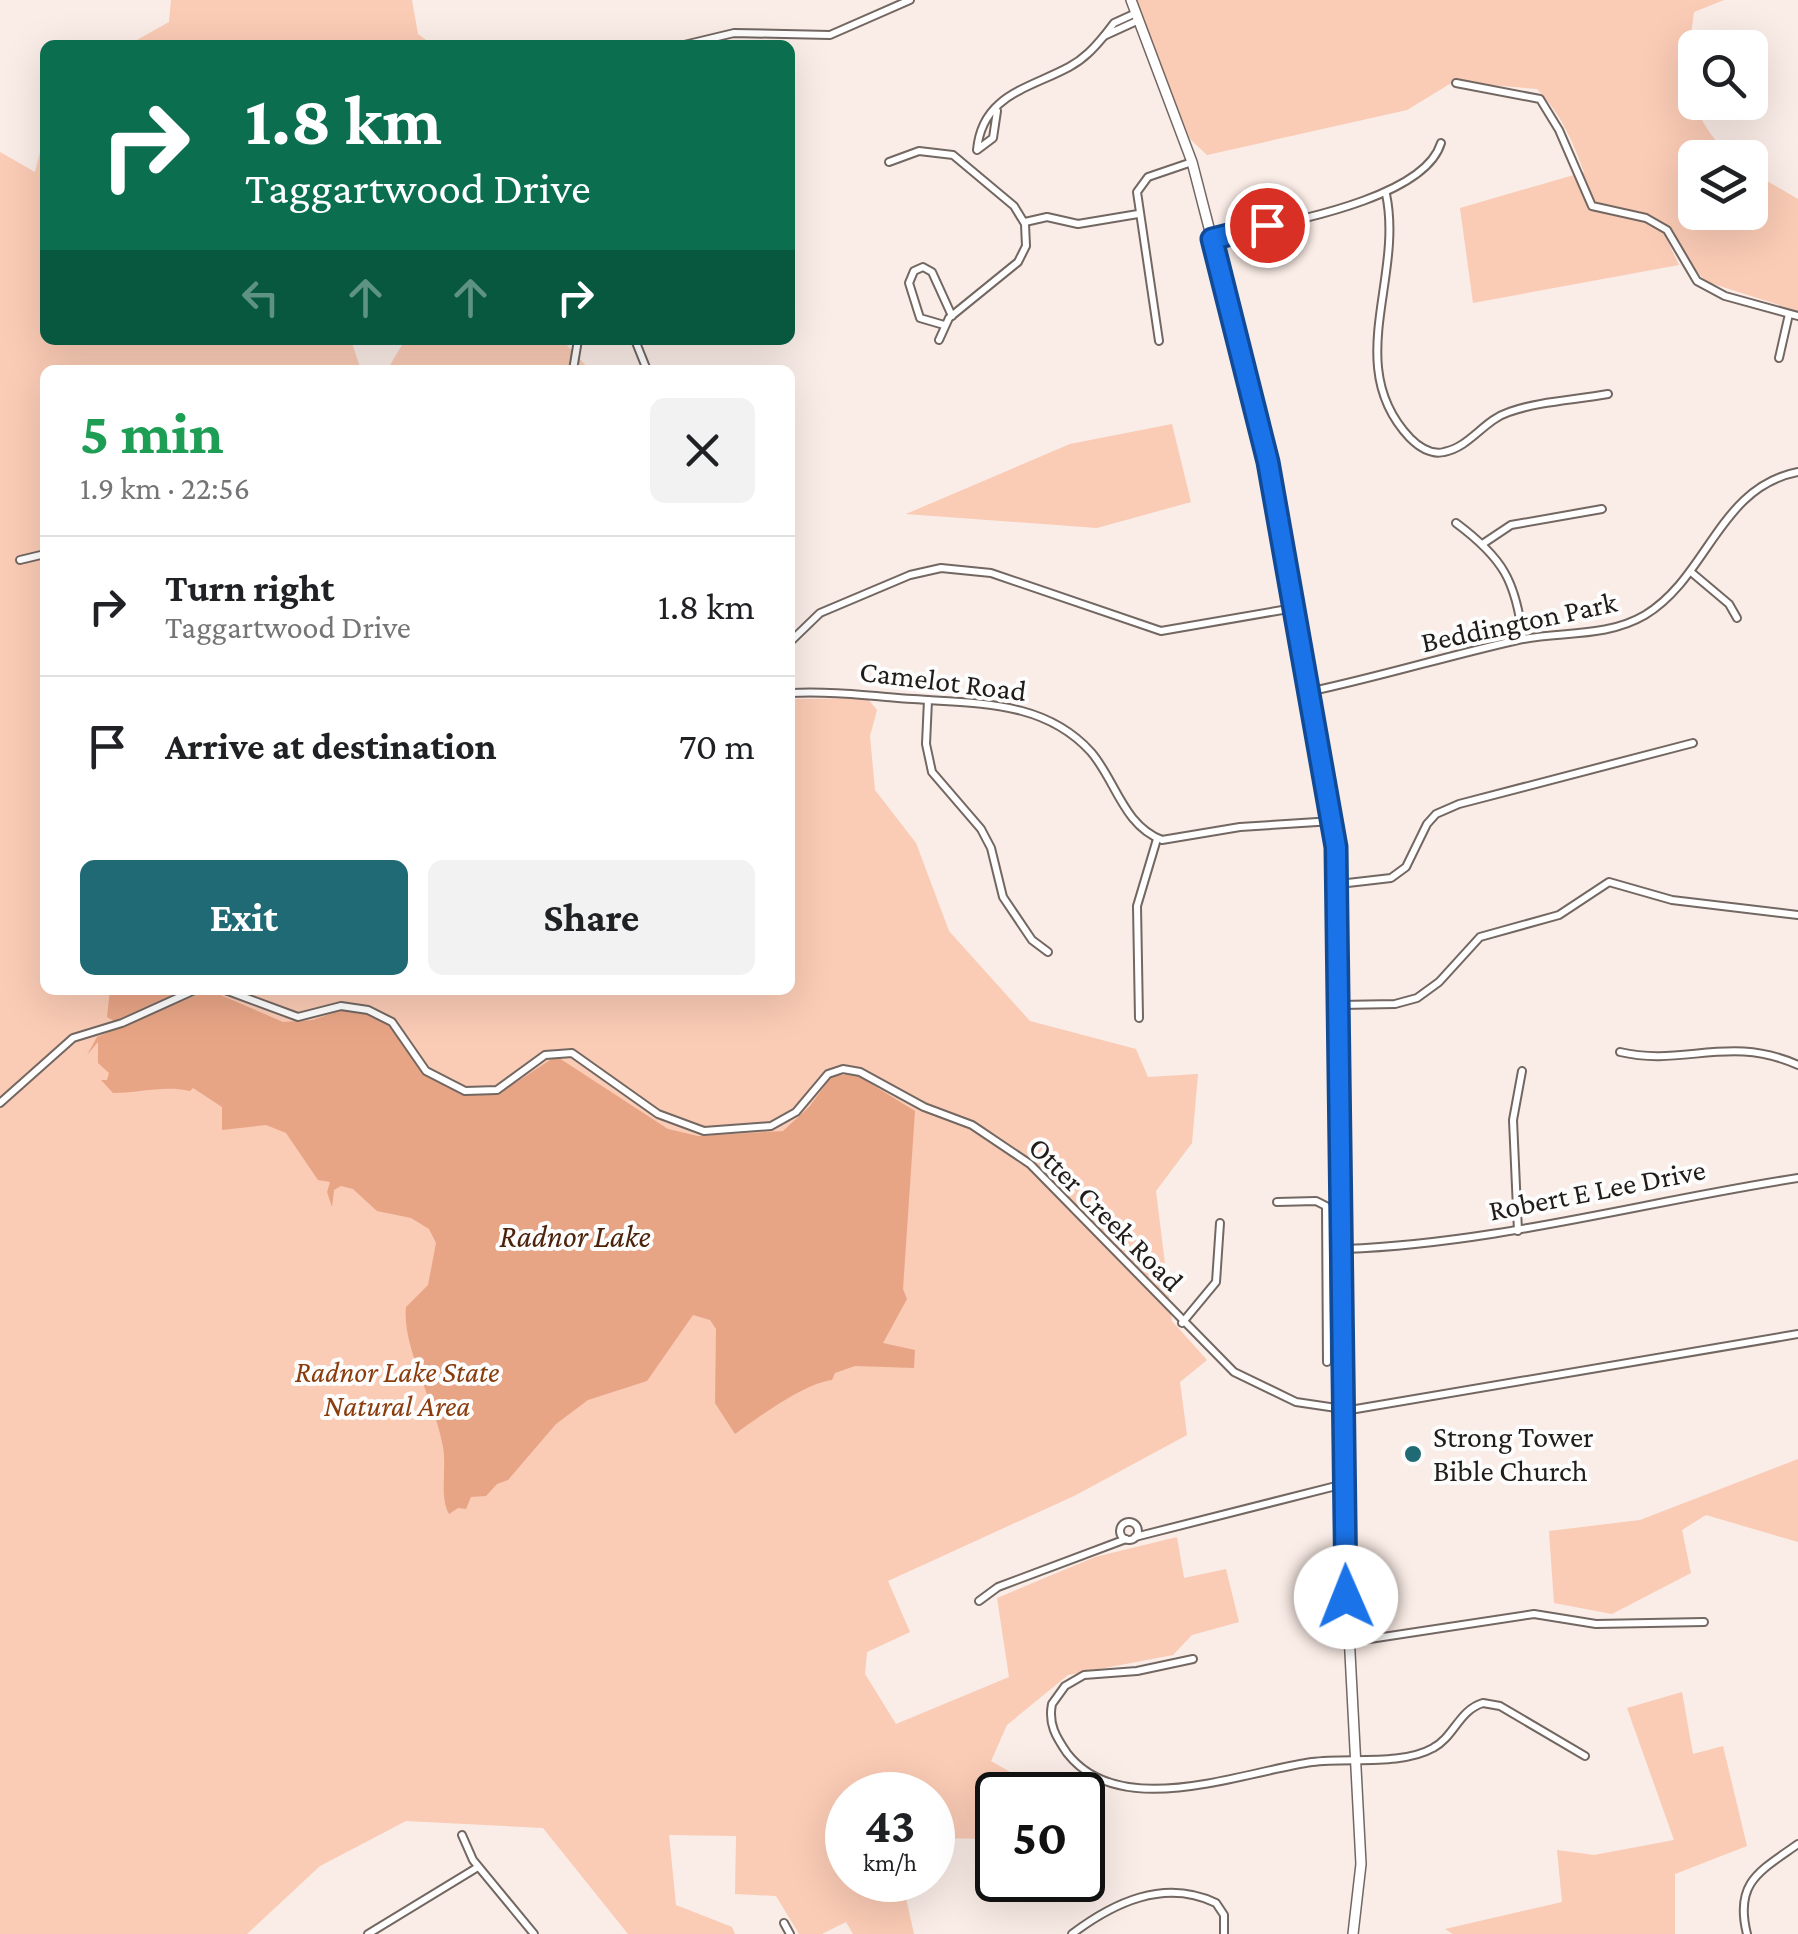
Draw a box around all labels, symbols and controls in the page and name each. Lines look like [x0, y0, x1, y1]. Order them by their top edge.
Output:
map controls [1678, 30, 1768, 230]
button: search [1678, 30, 1768, 120]
icon: right [80, 80, 210, 210]
text: 1.8 km [245, 81, 442, 159]
button: layers [1678, 140, 1768, 230]
text: Taggartwood Drive [245, 163, 591, 213]
pin [1225, 183, 1310, 268]
icon: arrive [1240, 198, 1295, 253]
icon: left [233, 270, 288, 325]
icon: ahead [338, 270, 393, 325]
icon: ahead [443, 270, 498, 325]
icon: right [548, 270, 603, 325]
button: close [650, 398, 755, 503]
text: 5 min [80, 399, 224, 466]
text: 1.9 km · 22:56 [80, 470, 250, 506]
text: Turn right [165, 567, 334, 609]
icon: right [80, 579, 135, 634]
text: 1.8 km [658, 585, 755, 627]
street label: Beddington Park [1418, 585, 1621, 659]
text: Taggartwood Drive [165, 609, 411, 645]
street label: Camelot Road [858, 654, 1029, 707]
icon: arrive [80, 719, 135, 774]
text: Arrive at destination [165, 725, 497, 767]
text: 70 m [679, 725, 755, 767]
button: Exit [80, 860, 408, 975]
button: Share [428, 860, 755, 975]
street label: Otter Creek Road [1023, 1130, 1190, 1298]
street label: Robert E Lee Drive [1486, 1152, 1708, 1227]
water label: Radnor Lake [499, 1218, 651, 1254]
park label: Radnor Lake State Natural Area [295, 1355, 499, 1422]
place label: Strong Tower Bible Church [1433, 1420, 1594, 1487]
marker: Strong Tower Bible Church [1402, 1443, 1424, 1465]
position arrow [1294, 1545, 1398, 1649]
speed limit sign: 50 [975, 1772, 1105, 1902]
text: 43 [865, 1797, 915, 1853]
text: km/h [863, 1849, 917, 1876]

